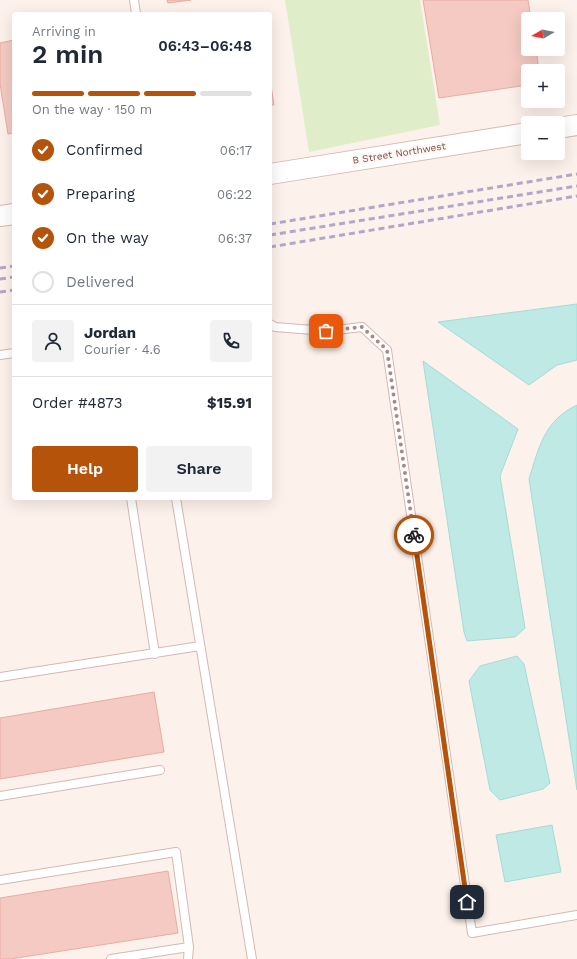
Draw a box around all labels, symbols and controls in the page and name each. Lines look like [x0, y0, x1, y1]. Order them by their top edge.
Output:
north arrow [521, 12, 565, 56]
map controls [521, 12, 565, 160]
text: Arriving in [32, 24, 96, 39]
text: 06:43–06:48 [158, 37, 252, 55]
text: 2 min [32, 39, 103, 69]
button: + [521, 64, 565, 108]
text: On the way · 150 m [32, 102, 152, 117]
button: − [521, 116, 565, 160]
icon: check [32, 139, 54, 161]
street label: B Street Northwest [352, 140, 447, 166]
text: Confirmed [66, 141, 143, 159]
text: 06:17 [220, 143, 252, 158]
icon: check [32, 183, 54, 205]
text: Preparing [66, 185, 135, 203]
text: 06:22 [217, 187, 252, 202]
icon: check [32, 227, 54, 249]
text: On the way [66, 229, 148, 247]
text: 06:37 [218, 231, 252, 246]
text: Delivered [66, 273, 134, 291]
pin [309, 314, 343, 348]
button: person [32, 320, 74, 362]
button: phone [210, 320, 252, 362]
icon: bag [315, 320, 337, 342]
text: Jordan [84, 324, 136, 342]
text: Courier · 4.6 [84, 342, 161, 357]
text: Order #4873 [32, 394, 123, 412]
text: $15.91 [207, 394, 252, 412]
button: Help [32, 446, 138, 492]
button: Share [146, 446, 252, 492]
courier [394, 515, 434, 555]
icon: bike [403, 524, 425, 546]
pin [450, 885, 484, 919]
icon: home [456, 891, 478, 913]

